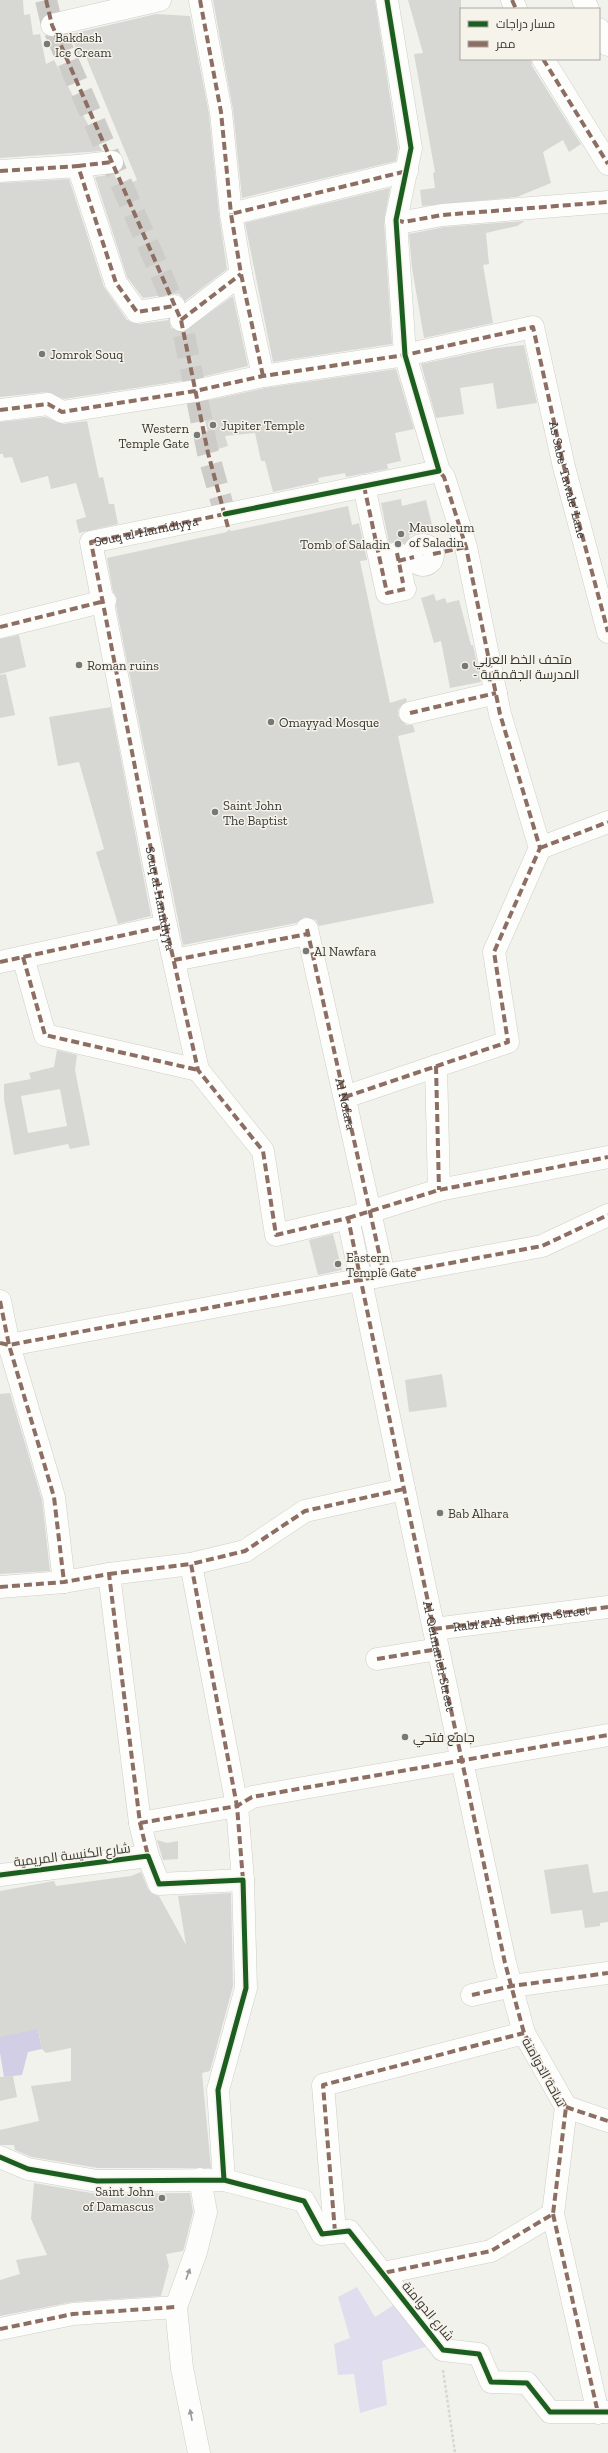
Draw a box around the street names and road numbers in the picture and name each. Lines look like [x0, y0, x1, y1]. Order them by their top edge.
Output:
street label: As Sabe' Tawale' Lane [547, 420, 590, 540]
street label: Souq al-Hamidiyya [93, 513, 200, 549]
street label: Souq al-Hamidiyya [143, 845, 179, 952]
street label: Al Nofara [333, 1076, 359, 1132]
street label: Al-Qeimarieh Street [421, 1599, 459, 1713]
street label: Rabi'a Al-Shamiya Street [452, 1602, 591, 1634]
street label: شارع الكنيسة المريمية [13, 1840, 131, 1871]
street label: ساحة الدوامنة [519, 2035, 569, 2109]
street label: شارع الدوامنة [398, 2278, 457, 2344]

